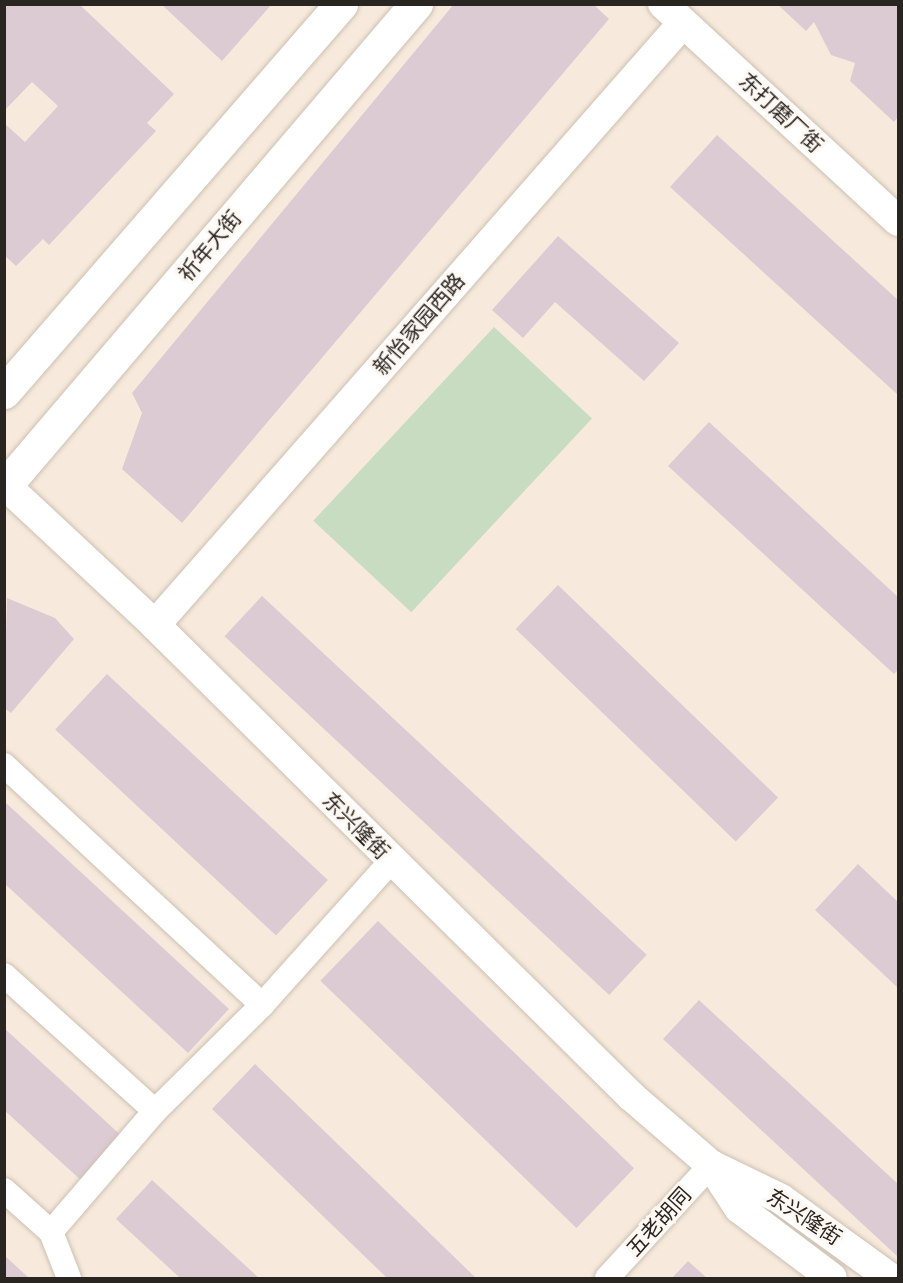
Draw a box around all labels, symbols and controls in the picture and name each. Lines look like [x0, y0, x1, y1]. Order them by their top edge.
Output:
street label: 东打磨厂街 [734, 68, 828, 158]
street label: 祈年大街 [173, 206, 247, 286]
street label: 新怡家园西路 [368, 268, 470, 380]
street label: 东兴隆街 [317, 787, 395, 865]
street label: 五老胡同 [622, 1182, 696, 1262]
street label: 东兴隆街 [762, 1184, 846, 1250]

